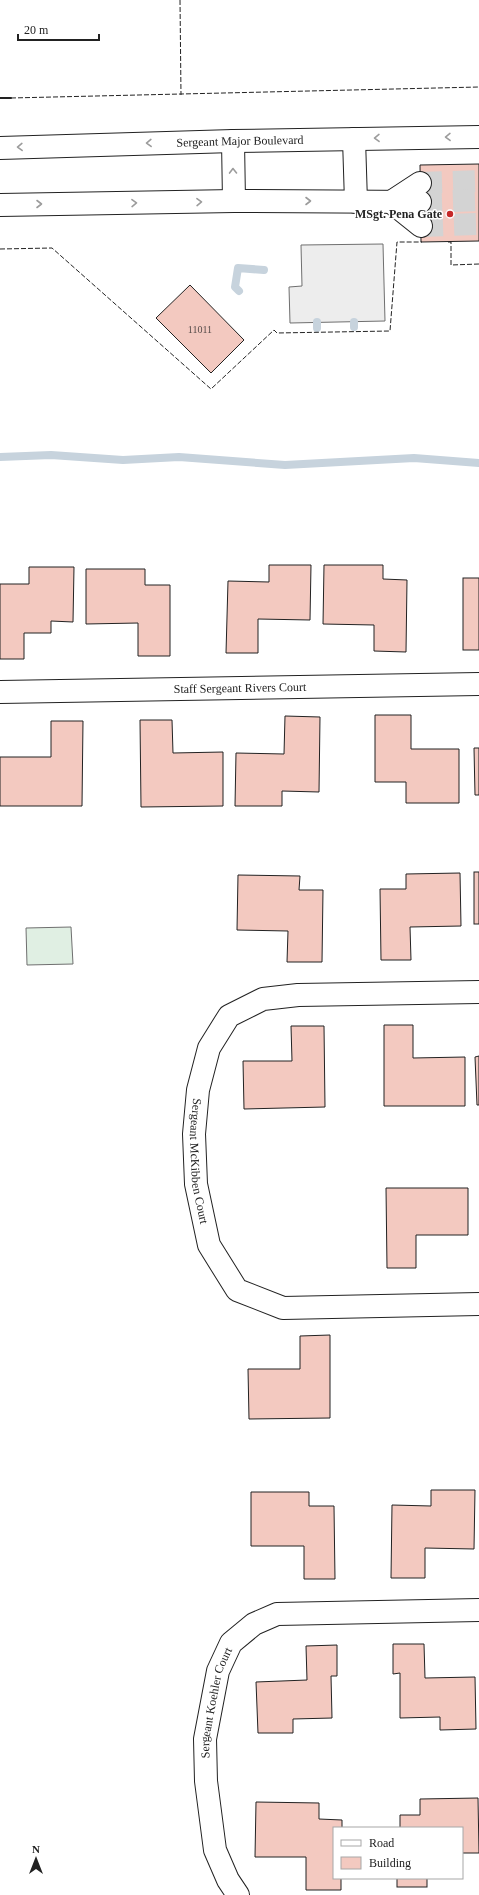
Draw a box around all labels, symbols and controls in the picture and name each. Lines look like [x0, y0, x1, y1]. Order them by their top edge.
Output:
scale bar [18, 16, 99, 42]
text: 20 m [24, 23, 49, 37]
street label: Sergeant Major Boulevard [176, 133, 304, 150]
one-way arrow [445, 133, 451, 141]
one-way arrow [374, 134, 380, 143]
one-way arrow [146, 139, 152, 147]
one-way arrow [17, 143, 23, 152]
one-way arrow [229, 168, 238, 174]
one-way arrow [305, 197, 311, 205]
one-way arrow [196, 198, 202, 206]
one-way arrow [131, 199, 137, 207]
one-way arrow [36, 200, 42, 208]
place label: MSgt. Pena Gate [355, 207, 443, 221]
marker: MSgt. Pena Gate [445, 209, 455, 219]
house number: 11011 [188, 324, 212, 335]
street label: Staff Sergeant Rivers Court [174, 680, 307, 696]
street label: Sergeant McKibben Court [187, 1098, 211, 1226]
street label: Sergeant Koehler Court [198, 1644, 235, 1758]
legend [333, 1827, 463, 1879]
text: Road [369, 1836, 394, 1850]
north arrow [16, 1839, 56, 1879]
text: N [32, 1843, 40, 1855]
text: Building [369, 1856, 411, 1870]

